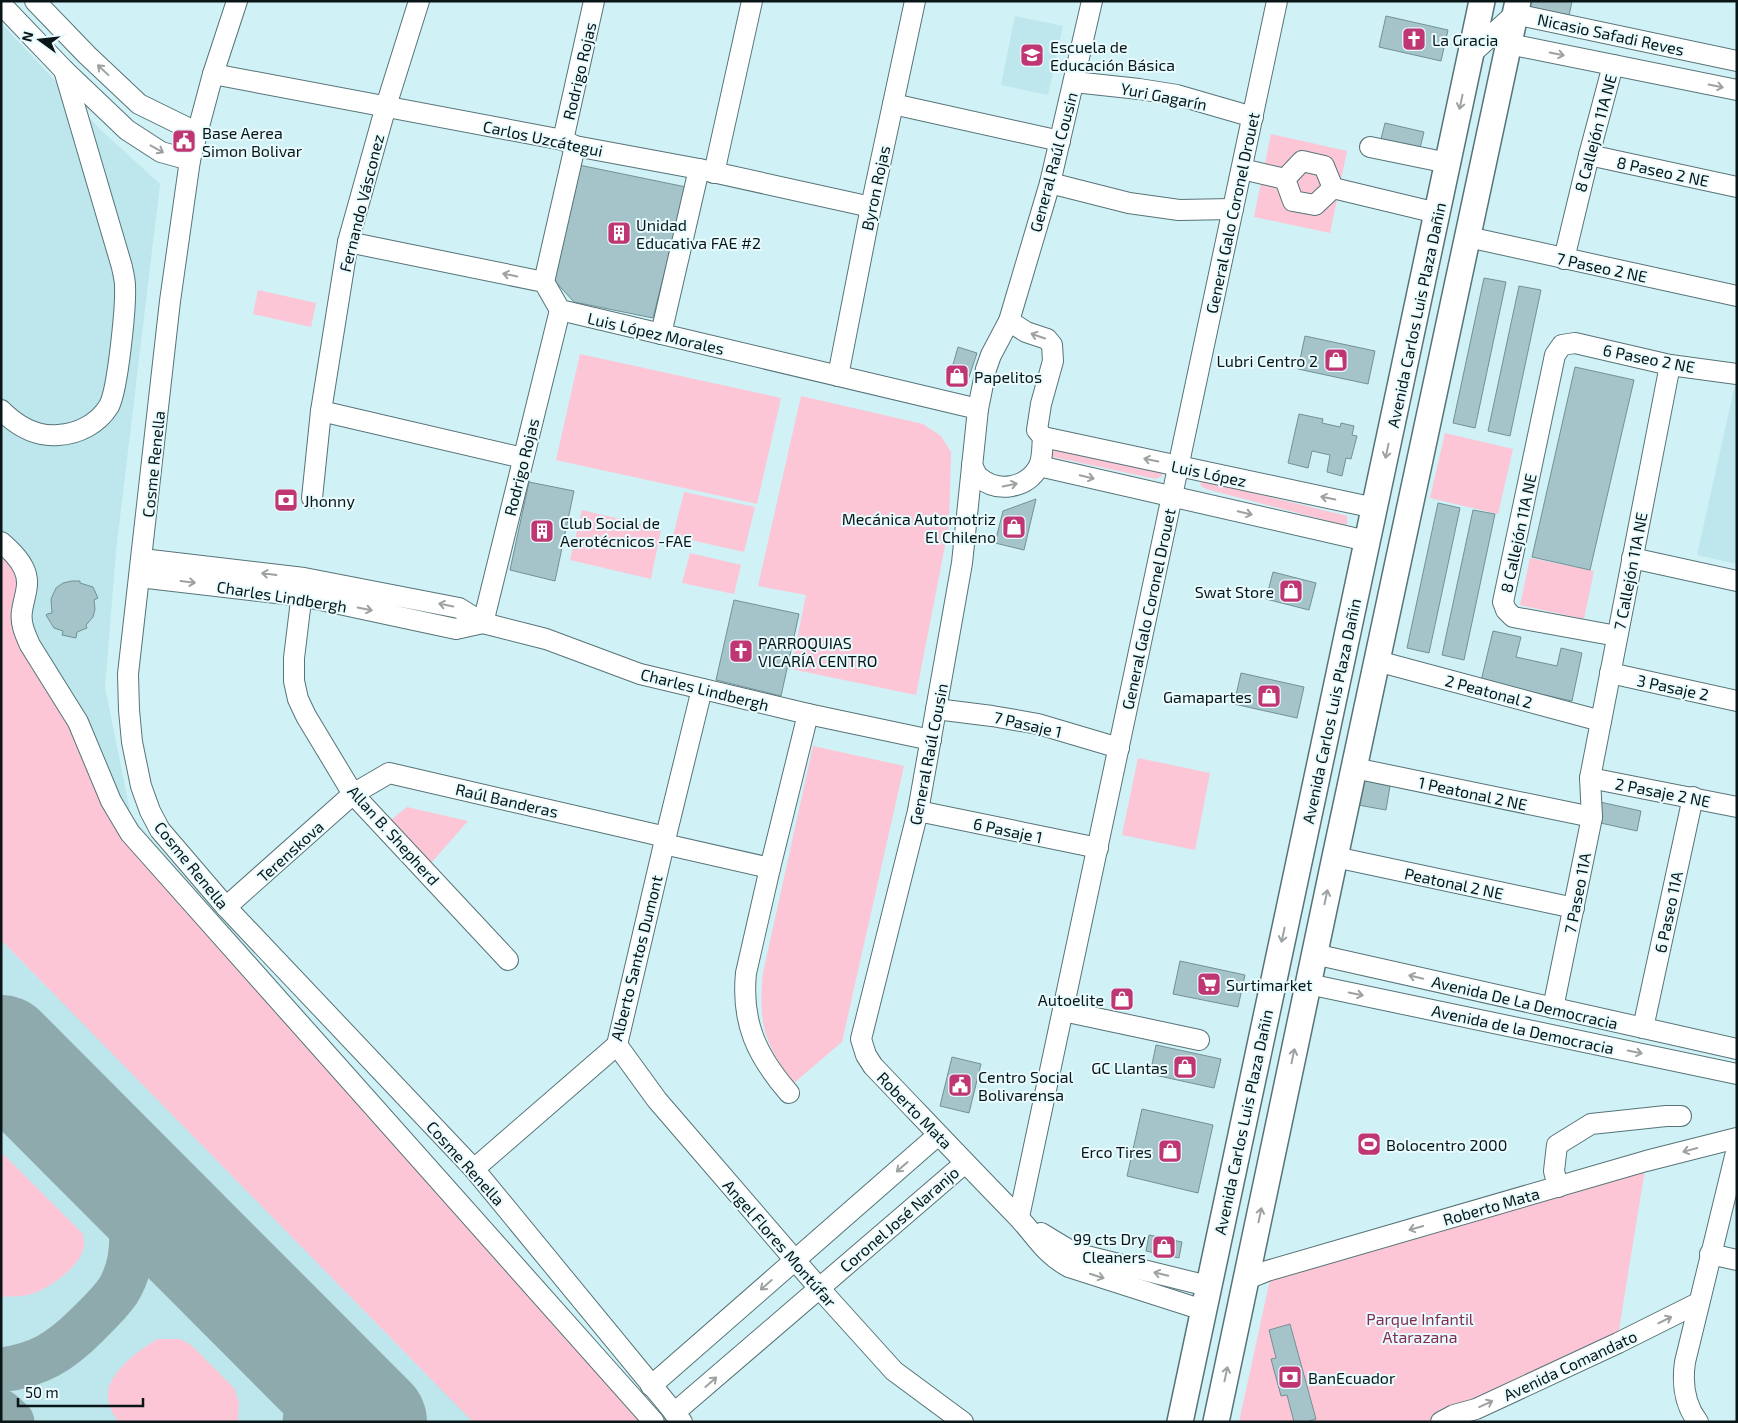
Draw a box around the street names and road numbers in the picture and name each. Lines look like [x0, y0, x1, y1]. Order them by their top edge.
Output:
street label: Nicasio Safadi Reves [1536, 9, 1686, 59]
street label: Rodrigo Rojas [559, 20, 600, 122]
street label: 8 Callejón 11A NE [1570, 72, 1621, 194]
street label: Yuri Gagarín [1119, 78, 1209, 114]
street label: General Raúl Cousin [1025, 90, 1081, 234]
street label: General Galo Coronel Drouet [1201, 111, 1263, 315]
street label: Carlos Uzcátegui [481, 116, 605, 160]
street label: Fernando Vásconez [335, 132, 387, 274]
street label: Byron Rojas [857, 144, 894, 232]
street label: 8 Paseo 2 NE [1615, 152, 1711, 190]
street label: Avenida Carlos Luis Plaza Dañin [1383, 201, 1449, 429]
street label: 7 Paseo 2 NE [1555, 248, 1649, 286]
street label: Luis López Morales [586, 308, 726, 358]
street label: 6 Paseo 2 NE [1602, 340, 1697, 376]
street label: Cosme Renella [138, 410, 168, 518]
street label: Rodrigo Rojas [500, 416, 543, 518]
street label: Luis López [1170, 456, 1248, 490]
street label: 8 Callejón 11A NE [1496, 472, 1541, 595]
street label: General Galo Coronel Drouet [1117, 507, 1179, 711]
street label: 7 Callejón 11A NE [1609, 510, 1652, 632]
street label: Charles Lindbergh [216, 576, 348, 616]
street label: Avenida Carlos Luis Plaza Dañin [1298, 597, 1364, 825]
street label: Charles Lindbergh [639, 664, 771, 714]
street label: 2 Peatonal 2 [1443, 670, 1535, 712]
street label: 3 Pasaje 2 [1635, 670, 1711, 705]
street label: General Raúl Cousin [905, 681, 951, 827]
street label: 7 Pasaje 1 [992, 707, 1064, 742]
street label: 1 Peatonal 2 NE [1417, 772, 1529, 814]
street label: 2 Pasaje 2 NE [1614, 773, 1712, 812]
street label: Raúl Banderas [454, 779, 560, 821]
street label: Allan B. Shepherd [344, 781, 444, 889]
street label: 6 Pasaje 1 [971, 813, 1044, 848]
street label: Terenskova [253, 816, 327, 886]
street label: Cosme Renella [151, 817, 233, 913]
street label: 7 Paseo 11A [1560, 851, 1594, 935]
street label: Peatonal 2 NE [1403, 863, 1505, 903]
street label: 6 Paseo 11A [1650, 869, 1686, 955]
street label: Alberto Santos Dumont [606, 873, 666, 1043]
street label: Avenida De La Democracia [1430, 971, 1620, 1033]
street label: Avenida de la Democracia [1430, 1000, 1616, 1058]
street label: Avenida Carlos Luis Plaza Dañin [1210, 1008, 1276, 1236]
street label: Roberto Mata [874, 1068, 956, 1152]
street label: Cosme Renella [423, 1117, 509, 1209]
street label: Coronel José Naranjo [836, 1162, 963, 1277]
street label: Angel Flores Montúfar [720, 1175, 841, 1311]
street label: Roberto Mata [1441, 1183, 1541, 1229]
street label: Avenida Comandato [1500, 1326, 1640, 1404]

